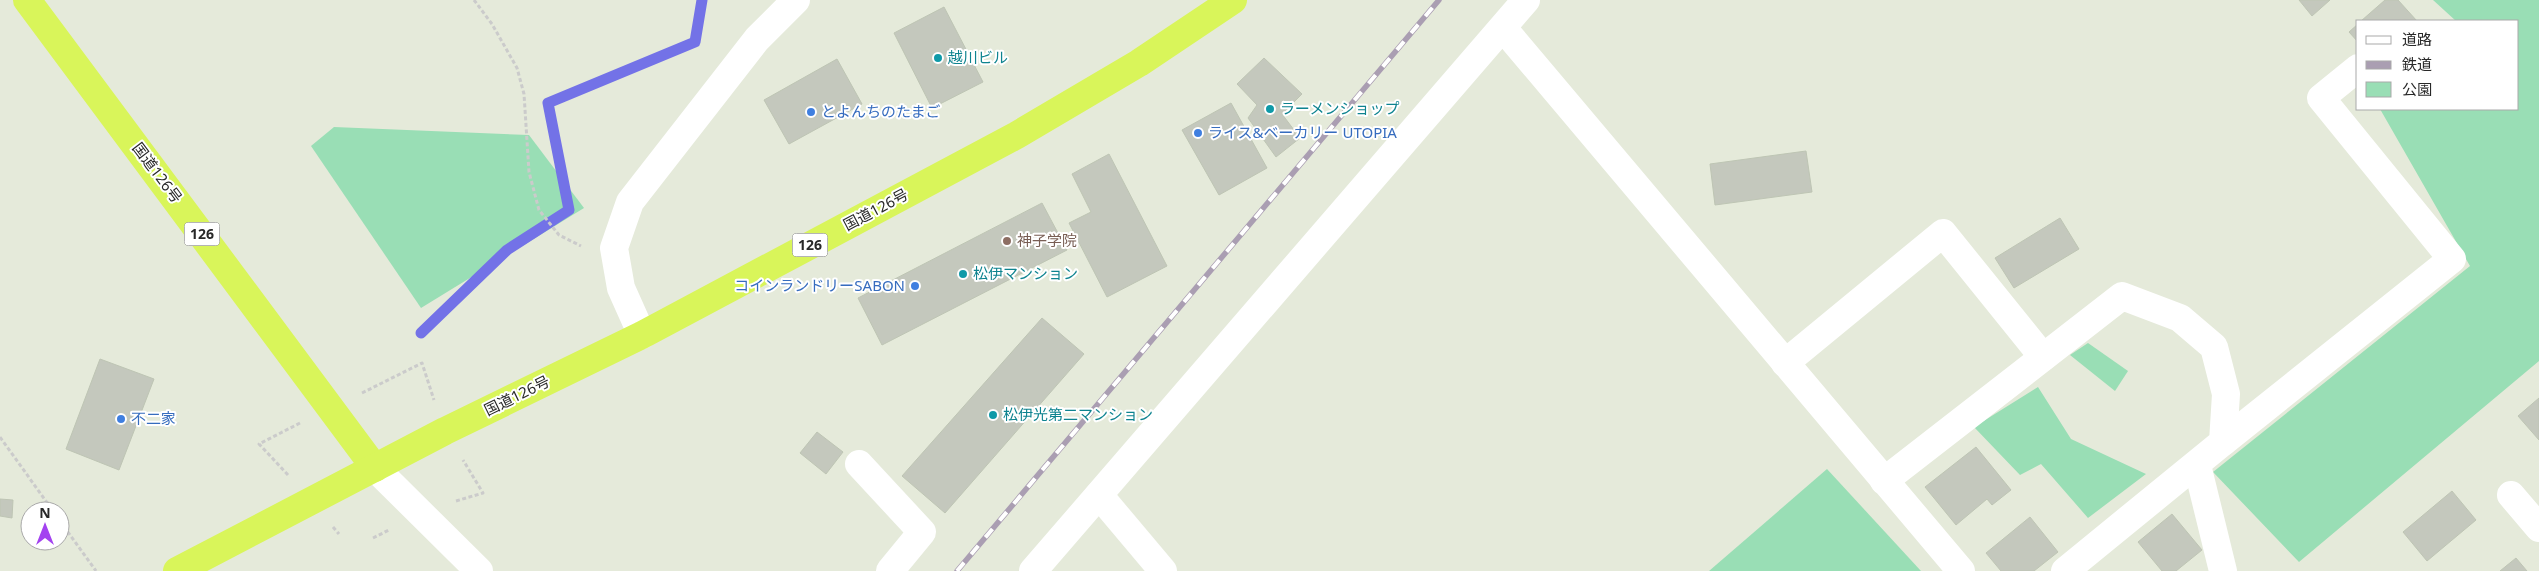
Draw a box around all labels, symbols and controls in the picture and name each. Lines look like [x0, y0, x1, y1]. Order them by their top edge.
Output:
legend [2356, 20, 2519, 110]
text: 道路 [2402, 29, 2432, 49]
place label: 越川ビル [947, 47, 1008, 67]
marker: 越川ビル [932, 52, 944, 64]
text: 鉄道 [2402, 54, 2432, 74]
text: 公園 [2402, 79, 2432, 99]
place label: ラーメンショップ [1280, 98, 1399, 118]
place label: とよんちのたまご [821, 101, 941, 121]
marker: ラーメンショップ [1264, 103, 1276, 115]
marker: とよんちのたまご [805, 106, 817, 118]
place label: ライス&ベーカリー UTOPIA [1208, 122, 1397, 142]
marker: ライス&ベーカリー UTOPIA [1192, 127, 1204, 139]
street label: 国道126号 [129, 138, 187, 207]
street label: 国道126号 [840, 184, 911, 235]
road number: 126 [184, 222, 220, 245]
place label: 神子学院 [1017, 230, 1077, 250]
road number: 126 [792, 234, 828, 256]
marker: 神子学院 [1001, 235, 1013, 247]
place label: 松伊マンション [973, 263, 1078, 283]
marker: 松伊マンション [957, 268, 969, 280]
place label: コインランドリーSABON [734, 275, 905, 295]
marker: コインランドリーSABON [909, 280, 921, 292]
street label: 国道126号 [480, 371, 553, 420]
place label: 松伊光第二マンション [1003, 404, 1153, 424]
place label: 不二家 [131, 408, 176, 428]
marker: 松伊光第二マンション [987, 409, 999, 421]
marker: 不二家 [115, 413, 127, 425]
north arrow [20, 501, 70, 551]
text: N [39, 503, 51, 522]

